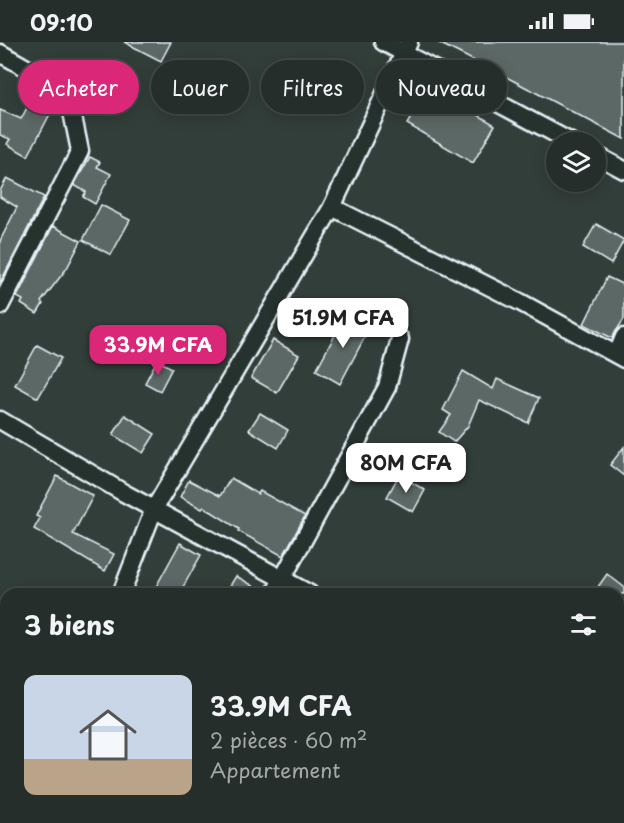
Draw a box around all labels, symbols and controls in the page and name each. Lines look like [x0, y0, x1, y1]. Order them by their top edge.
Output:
text: 09:10 [30, 5, 93, 38]
chip: Acheter [18, 60, 139, 114]
chip: Louer [151, 60, 249, 114]
chip: Filtres [261, 60, 364, 114]
chip: Nouveau [376, 60, 507, 114]
map controls [546, 132, 606, 192]
button: layers [546, 132, 606, 192]
pin: 51.9M CFA [274, 298, 412, 349]
text: 51.9M CFA [291, 302, 395, 332]
pin: 33.9M CFA [89, 325, 227, 376]
text: 33.9M CFA [103, 329, 213, 359]
pin: 80M CFA [351, 443, 461, 494]
text: 80M CFA [360, 447, 452, 477]
text: 3 biens [24, 605, 115, 644]
icon: filters [567, 608, 600, 641]
text: 33.9M CFA [210, 686, 352, 725]
icon: home [72, 699, 144, 771]
text: 2 pièces · 60 m² [210, 725, 367, 755]
text: Appartement [210, 755, 340, 785]

